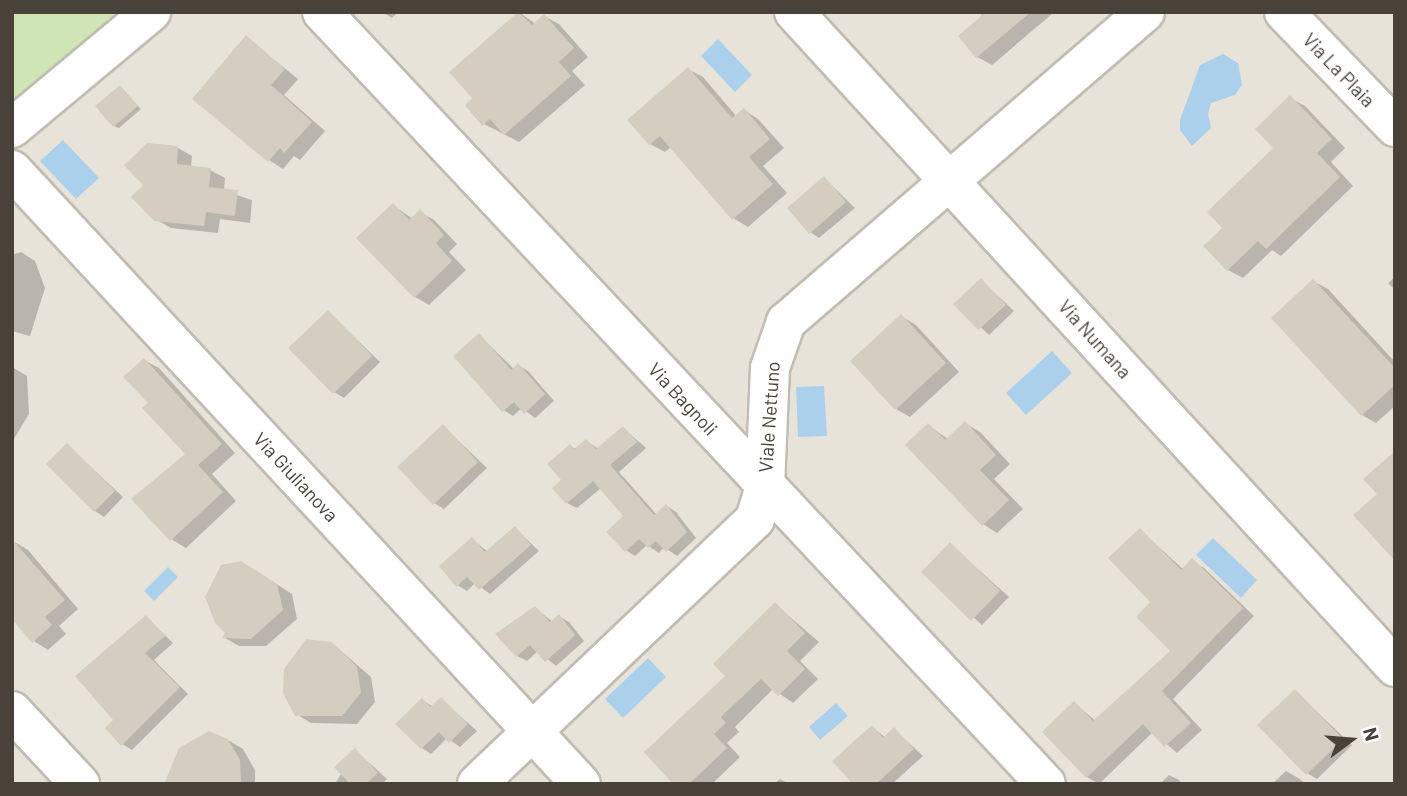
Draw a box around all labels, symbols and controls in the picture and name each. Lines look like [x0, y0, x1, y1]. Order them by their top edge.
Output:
street label: Via La Plaia [1298, 28, 1380, 112]
street label: Via Numana [1054, 295, 1136, 383]
street label: Via Bagnoli [644, 358, 722, 440]
street label: Viale Nettuno [754, 361, 784, 473]
street label: Via Giulianova [249, 428, 343, 526]
north arrow [1316, 705, 1386, 775]
text: N [1359, 725, 1384, 743]

